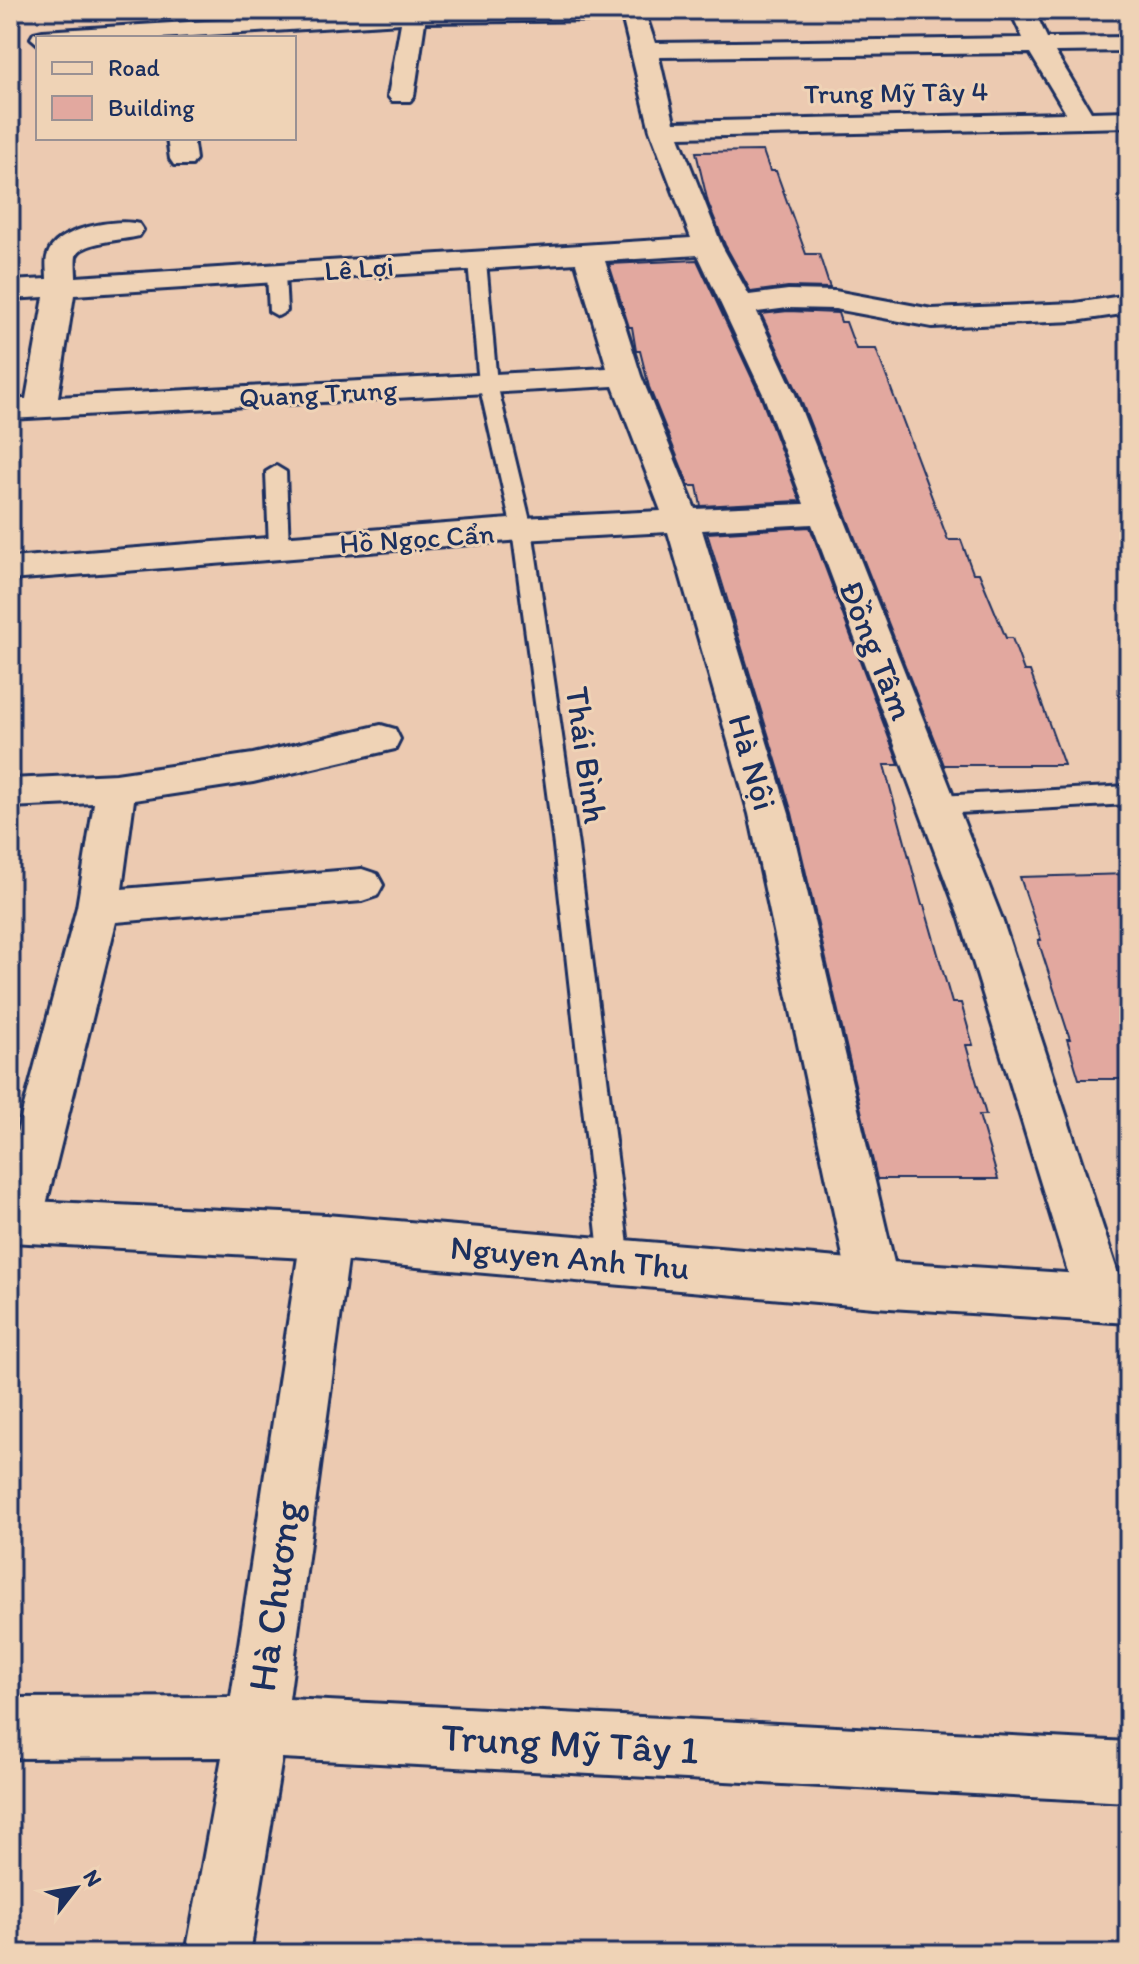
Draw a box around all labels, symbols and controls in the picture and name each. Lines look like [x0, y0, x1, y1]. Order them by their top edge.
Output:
legend [36, 36, 296, 140]
text: Road [108, 53, 160, 82]
street label: Trung Mỹ Tây 4 [804, 73, 989, 111]
text: Building [108, 93, 195, 122]
street label: Lê Lợi [323, 249, 395, 287]
street label: Quang Trung [238, 372, 399, 414]
street label: Hồ Ngọc Cẩn [338, 516, 496, 560]
street label: Đồng Tâm [830, 574, 923, 726]
street label: Thái Bình [557, 684, 616, 826]
street label: Hà Nội [719, 709, 786, 815]
street label: Nguyen Anh Thu [449, 1227, 692, 1288]
street label: Hà Chương [237, 1497, 311, 1694]
street label: Trung Mỹ Tây 1 [440, 1712, 700, 1774]
north arrow [36, 1848, 116, 1928]
text: N [77, 1865, 108, 1891]

